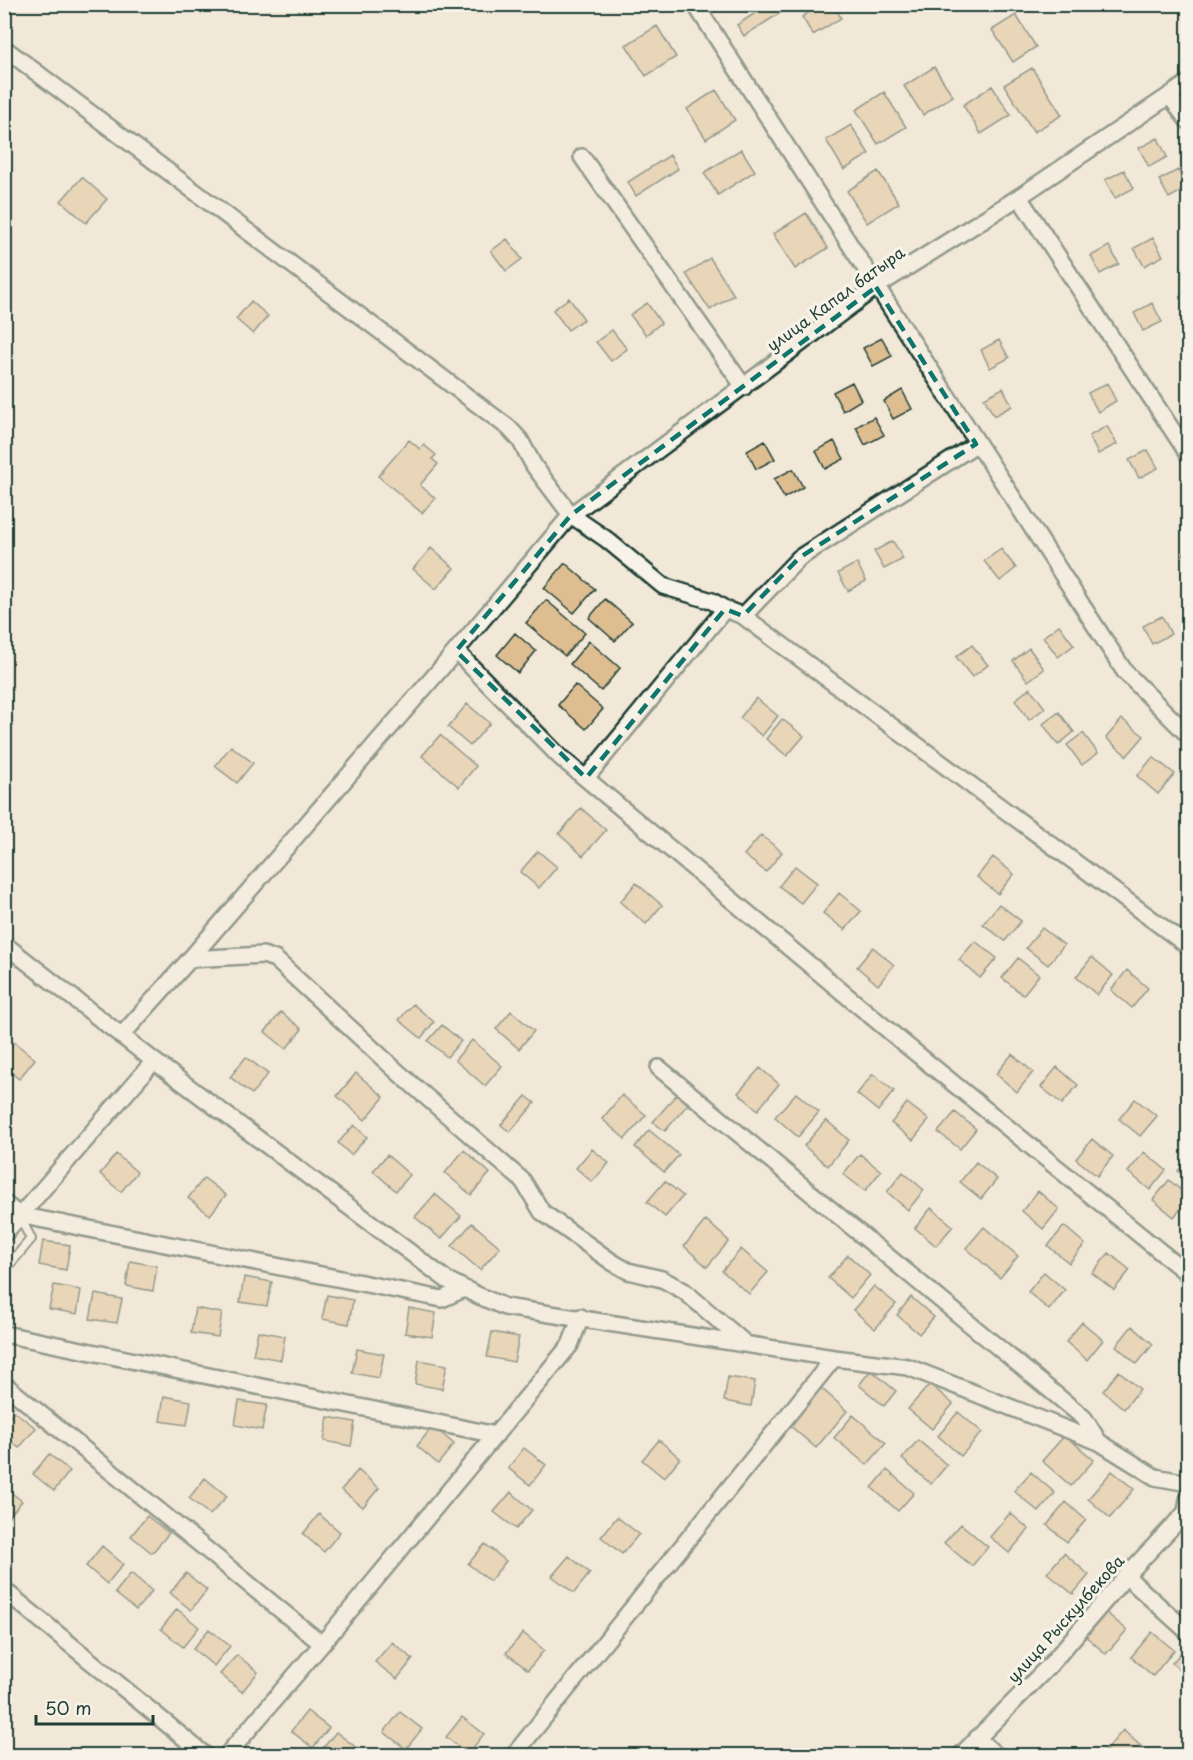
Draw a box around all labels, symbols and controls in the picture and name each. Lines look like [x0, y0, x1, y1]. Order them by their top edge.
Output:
street label: улица Капал батыра [761, 240, 909, 356]
street label: улица Рыскулбекова [1001, 1549, 1129, 1687]
scale bar [36, 1688, 153, 1726]
text: 50 m [45, 1694, 92, 1721]

